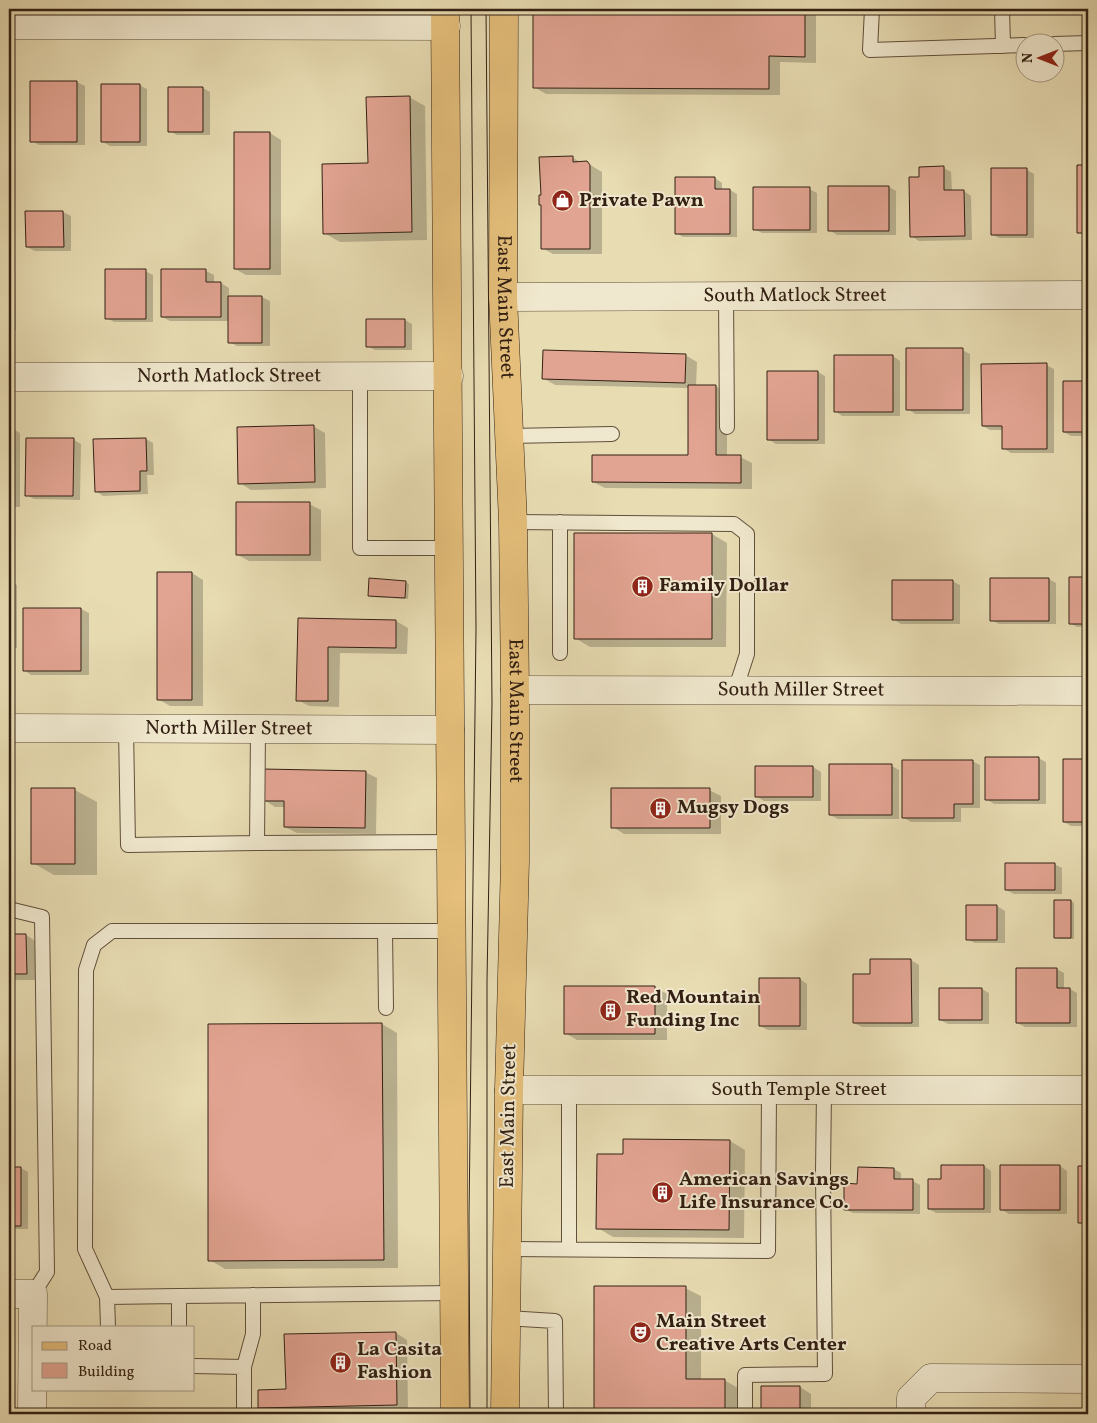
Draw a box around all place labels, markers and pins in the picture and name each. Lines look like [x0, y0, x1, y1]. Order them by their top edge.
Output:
place label: Private Pawn [579, 187, 704, 215]
shop icon: Private Pawn [551, 189, 575, 213]
place label: Family Dollar [659, 572, 789, 600]
building icon: Family Dollar [631, 574, 655, 598]
place label: Mugsy Dogs [677, 794, 789, 822]
building icon: Mugsy Dogs [649, 796, 673, 820]
place label: Red Mountain Funding Inc [626, 984, 760, 1035]
building icon: Red Mountain Funding Inc [598, 998, 622, 1022]
place label: American Savings Life Insurance Co. [679, 1166, 849, 1217]
building icon: American Savings Life Insurance Co. [651, 1180, 675, 1204]
place label: Main Street Creative Arts Center [656, 1308, 847, 1359]
theatre icon: Main Street Creative Arts Center [628, 1321, 652, 1345]
place label: La Casita Fashion [357, 1336, 442, 1387]
building icon: La Casita Fashion [329, 1350, 353, 1374]

